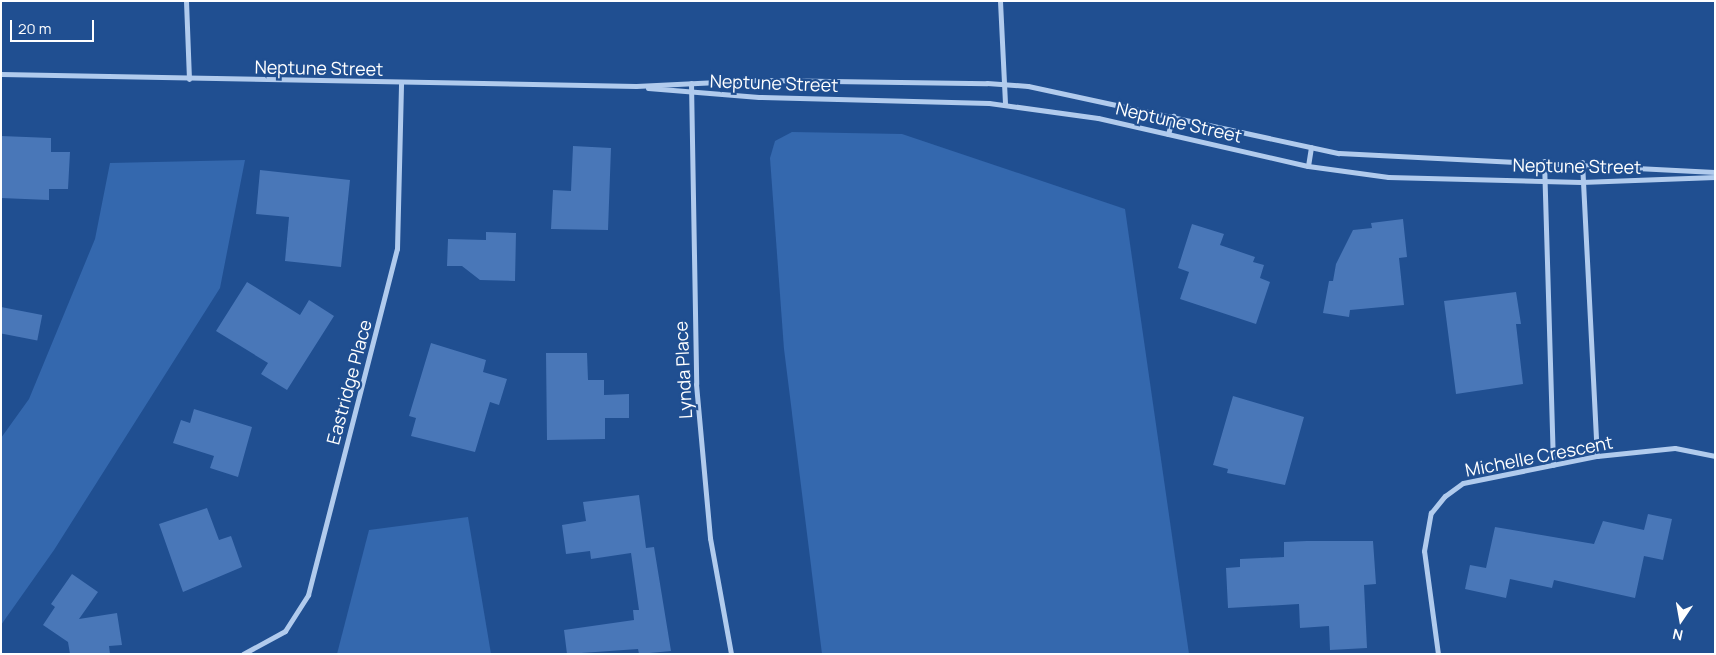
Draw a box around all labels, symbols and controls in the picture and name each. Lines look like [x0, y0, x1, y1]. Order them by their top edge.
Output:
scale bar [12, 10, 96, 42]
text: 20 m [18, 18, 51, 39]
street label: Neptune Street [254, 56, 384, 80]
street label: Neptune Street [709, 70, 839, 96]
street label: Neptune Street [1114, 97, 1244, 147]
street label: Neptune Street [1512, 154, 1642, 178]
street label: Eastridge Place [322, 317, 376, 447]
street label: Lynda Place [670, 321, 696, 419]
street label: Michelle Crescent [1463, 431, 1615, 481]
north arrow [1656, 595, 1706, 645]
text: N [1671, 625, 1685, 645]

